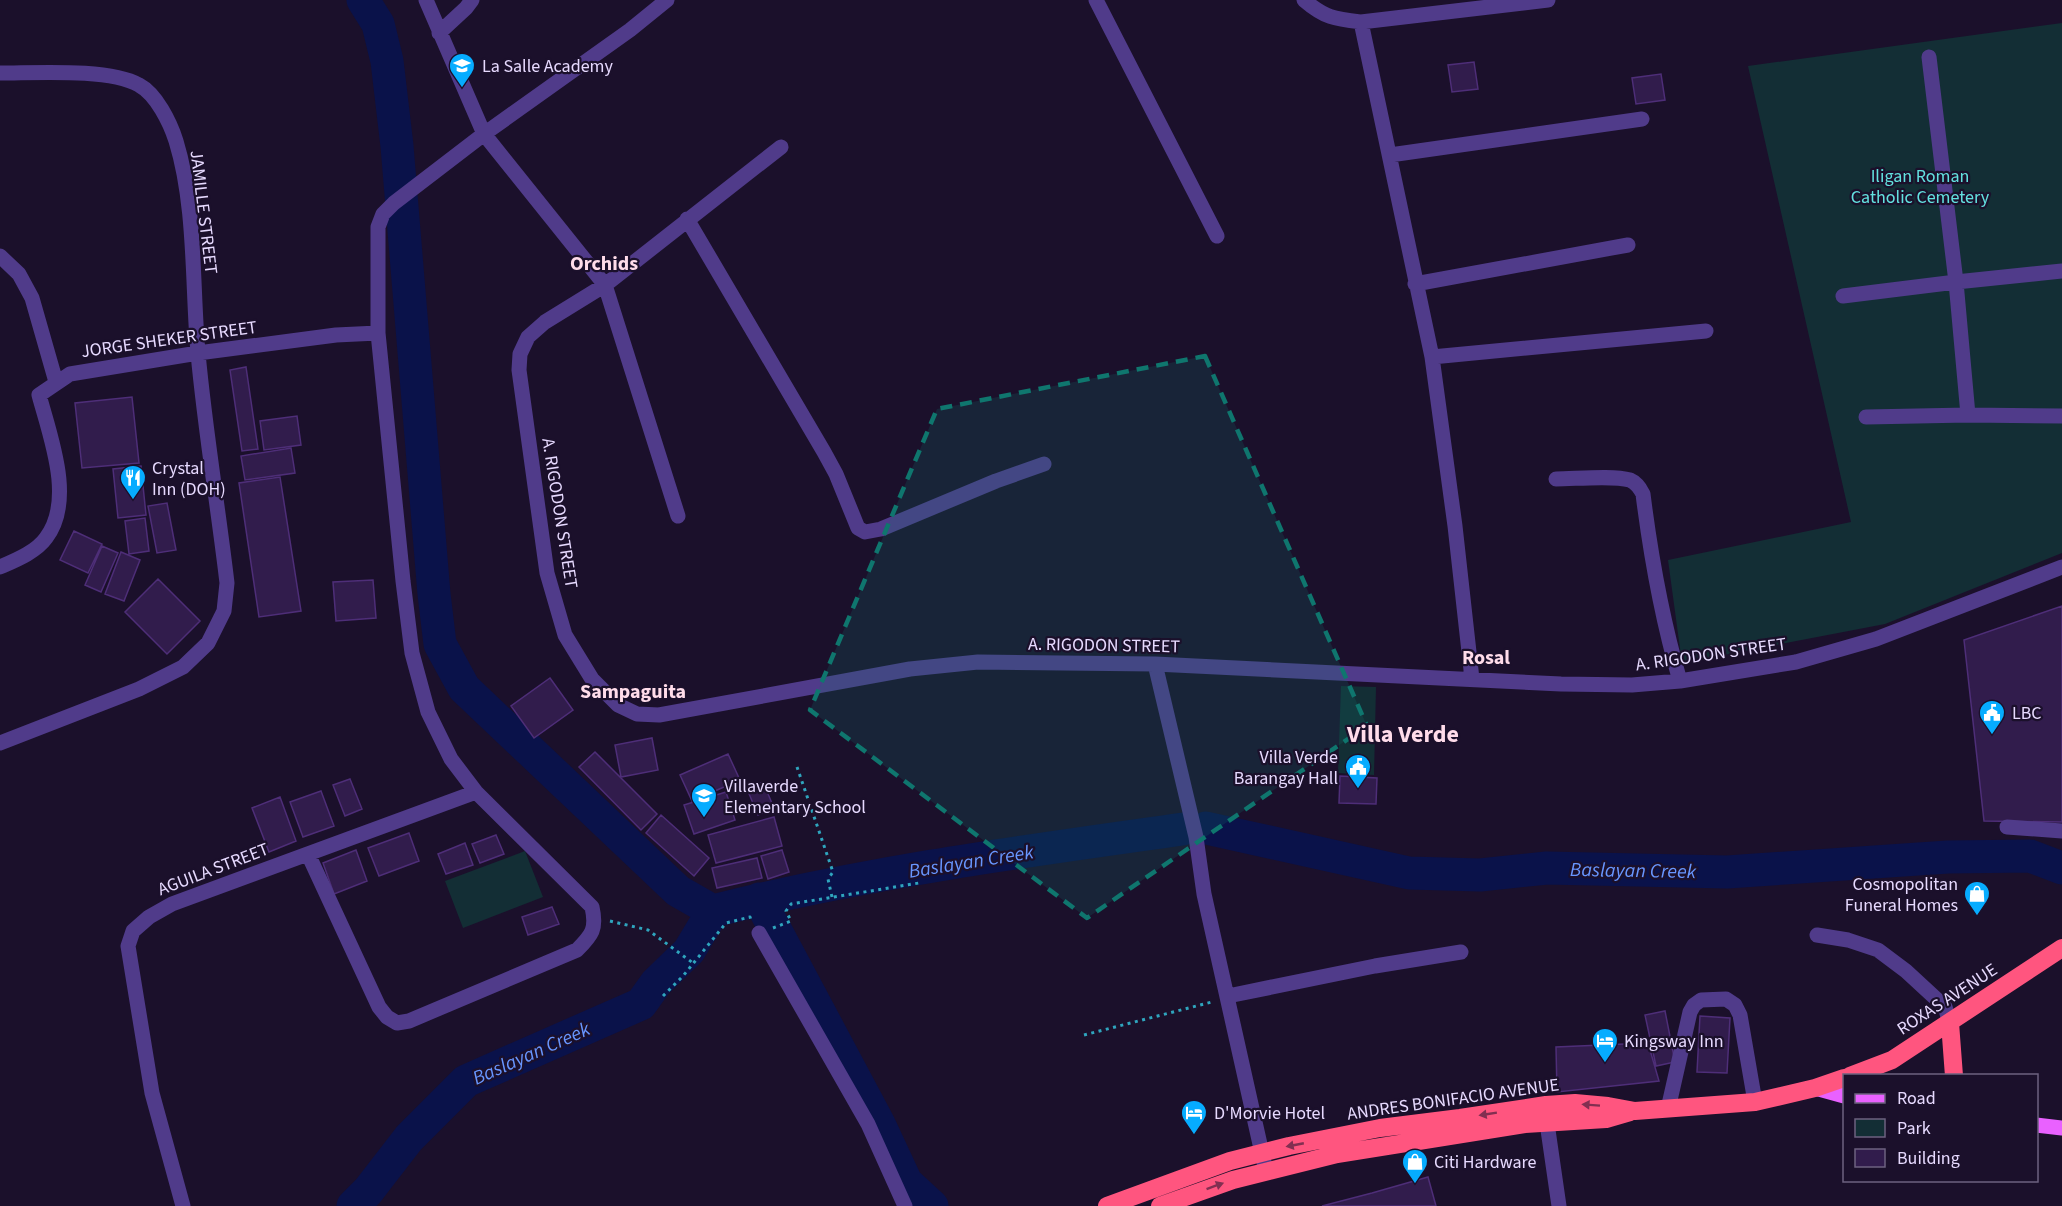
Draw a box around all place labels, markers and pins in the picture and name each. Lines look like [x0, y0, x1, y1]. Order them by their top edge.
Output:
school or university icon: La Salle Academy [447, 51, 477, 89]
place label: La Salle Academy [482, 54, 614, 79]
place label: Crystal Inn (DOH) [152, 456, 226, 502]
restaurant icon: Crystal Inn (DOH) [118, 463, 148, 501]
public building icon: LBC [1977, 698, 2007, 736]
place label: LBC [2012, 701, 2042, 726]
place label: Villa Verde Barangay Hall [1234, 745, 1338, 791]
public building icon: Villa Verde Barangay Hall [1343, 752, 1373, 790]
place label: Villaverde Elementary School [724, 774, 866, 820]
school or university icon: Villaverde Elementary School [689, 781, 719, 819]
place label: Cosmopolitan Funeral Homes [1845, 872, 1958, 918]
shop icon: Cosmopolitan Funeral Homes [1962, 879, 1992, 917]
hotel icon: Kingsway Inn [1590, 1026, 1620, 1064]
place label: Kingsway Inn [1624, 1029, 1724, 1054]
hotel icon: D'Morvie Hotel [1179, 1098, 1209, 1136]
place label: D'Morvie Hotel [1214, 1101, 1325, 1126]
shop icon: Citi Hardware [1400, 1147, 1430, 1185]
place label: Citi Hardware [1434, 1150, 1537, 1175]

